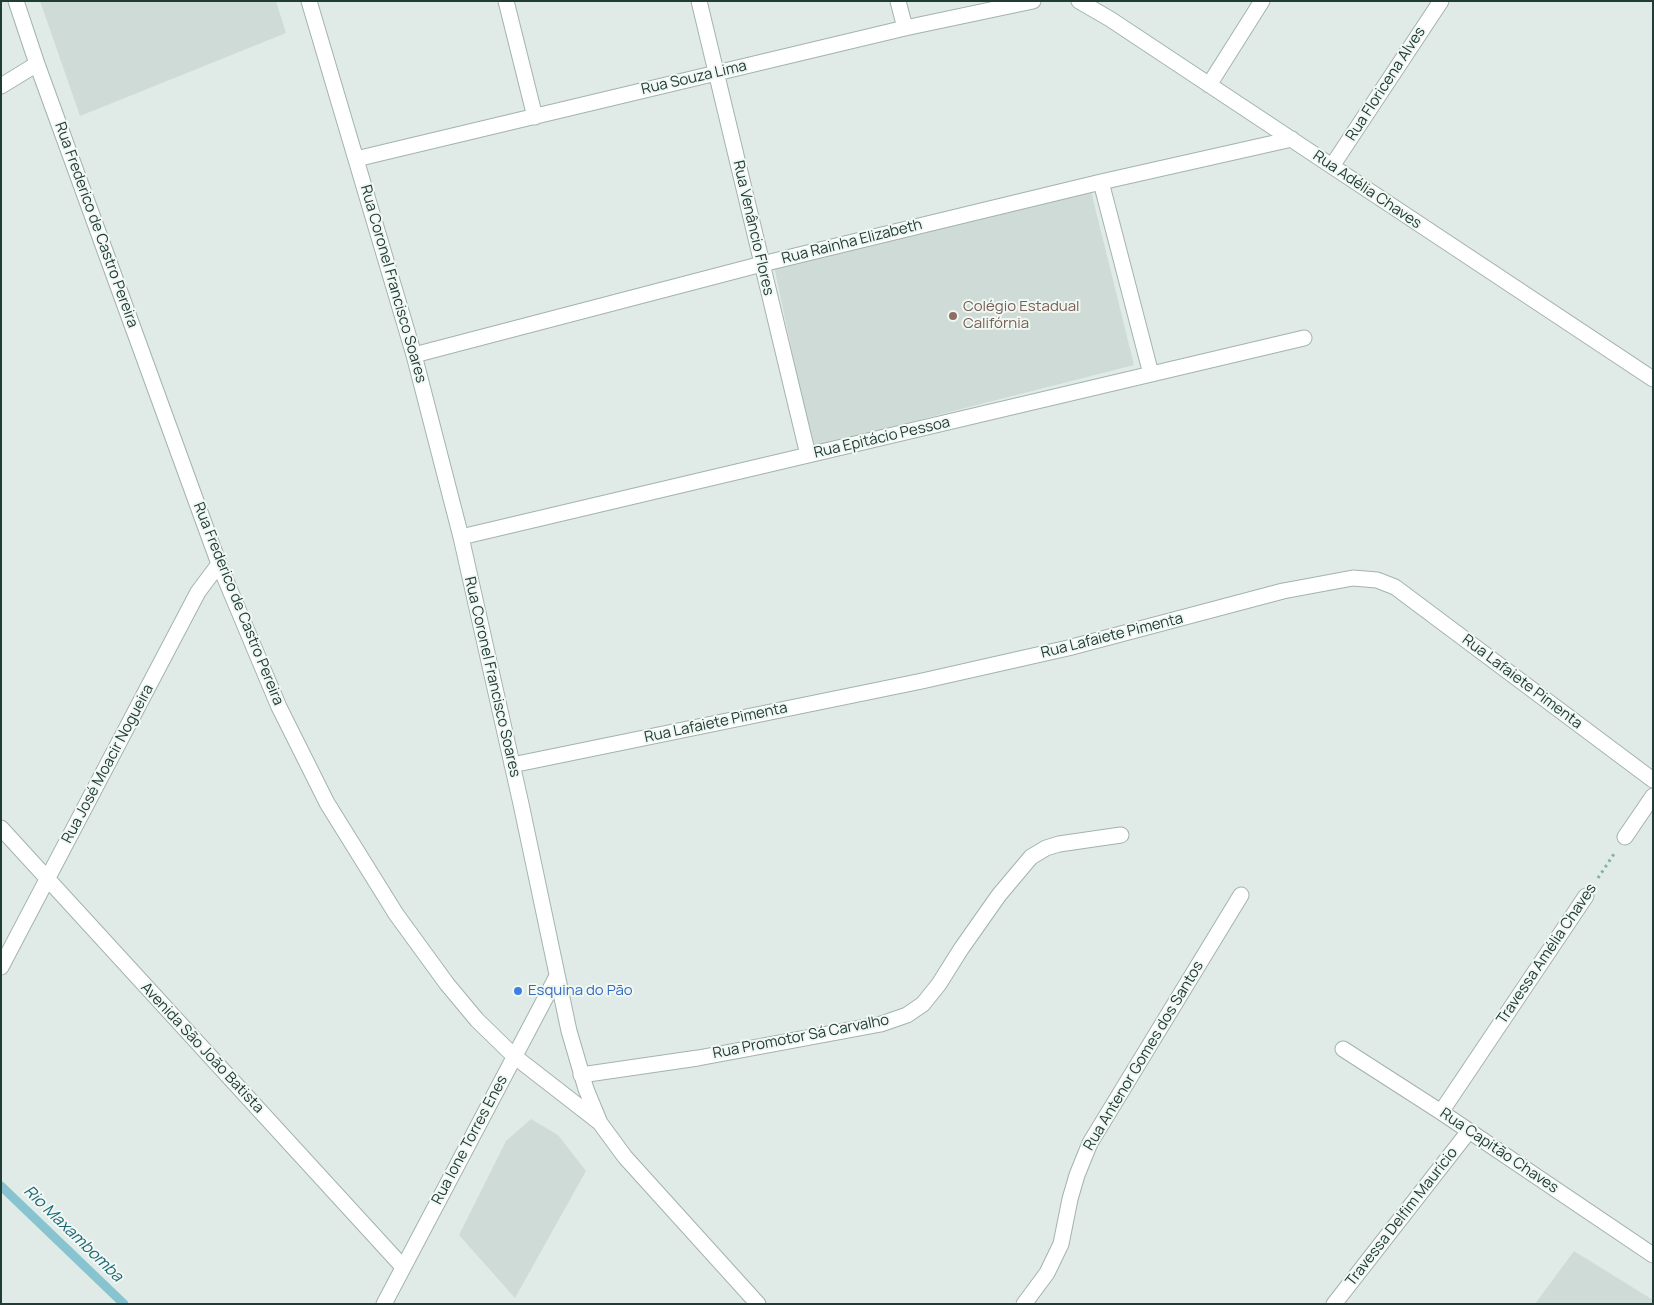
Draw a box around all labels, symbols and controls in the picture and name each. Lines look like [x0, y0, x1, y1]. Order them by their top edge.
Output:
street label: Rua Floricena Alves [1342, 24, 1430, 144]
street label: Rua Souza Lima [639, 57, 749, 99]
street label: Rua Frederico de Castro Pereira [50, 120, 142, 330]
street label: Rua Adélia Chaves [1309, 147, 1425, 233]
street label: Rua Venâncio Flores [729, 159, 777, 297]
street label: Rua Coronel Francisco Soares [356, 183, 430, 385]
street label: Rua Rainha Elizabeth [780, 216, 924, 268]
place label: Colégio Estadual Califórnia [963, 298, 1080, 333]
marker: Colégio Estadual Califórnia [947, 310, 959, 322]
street label: Rua Epitácio Pessoa [812, 414, 952, 462]
street label: Rua Frederico de Castro Pereira [189, 500, 287, 708]
street label: Rua Coronel Francisco Soares [460, 575, 524, 779]
street label: Rua Lafaiete Pimenta [1039, 610, 1185, 662]
street label: Rua Lafaiete Pimenta [1458, 631, 1586, 733]
street label: Rua José Moacir Nogueira [58, 681, 158, 847]
street label: Rua Lafaiete Pimenta [643, 699, 789, 747]
street label: Travessa Amélia Chaves [1493, 880, 1601, 1028]
street label: Rua Antenor Gomes dos Santos [1080, 958, 1208, 1154]
street label: Avenida São João Batista [137, 979, 267, 1117]
place label: Esquina do Pão [528, 982, 633, 1000]
marker: Esquina do Pão [512, 985, 524, 997]
street label: Rua Promotor Sá Carvalho [711, 1011, 891, 1063]
street label: Rua Ione Torres Enes [428, 1072, 512, 1208]
street label: Rua Capitão Chaves [1436, 1105, 1562, 1197]
street label: Travessa Delfim Maurício [1342, 1144, 1462, 1290]
water label: Rio Maxambomba [19, 1182, 127, 1286]

